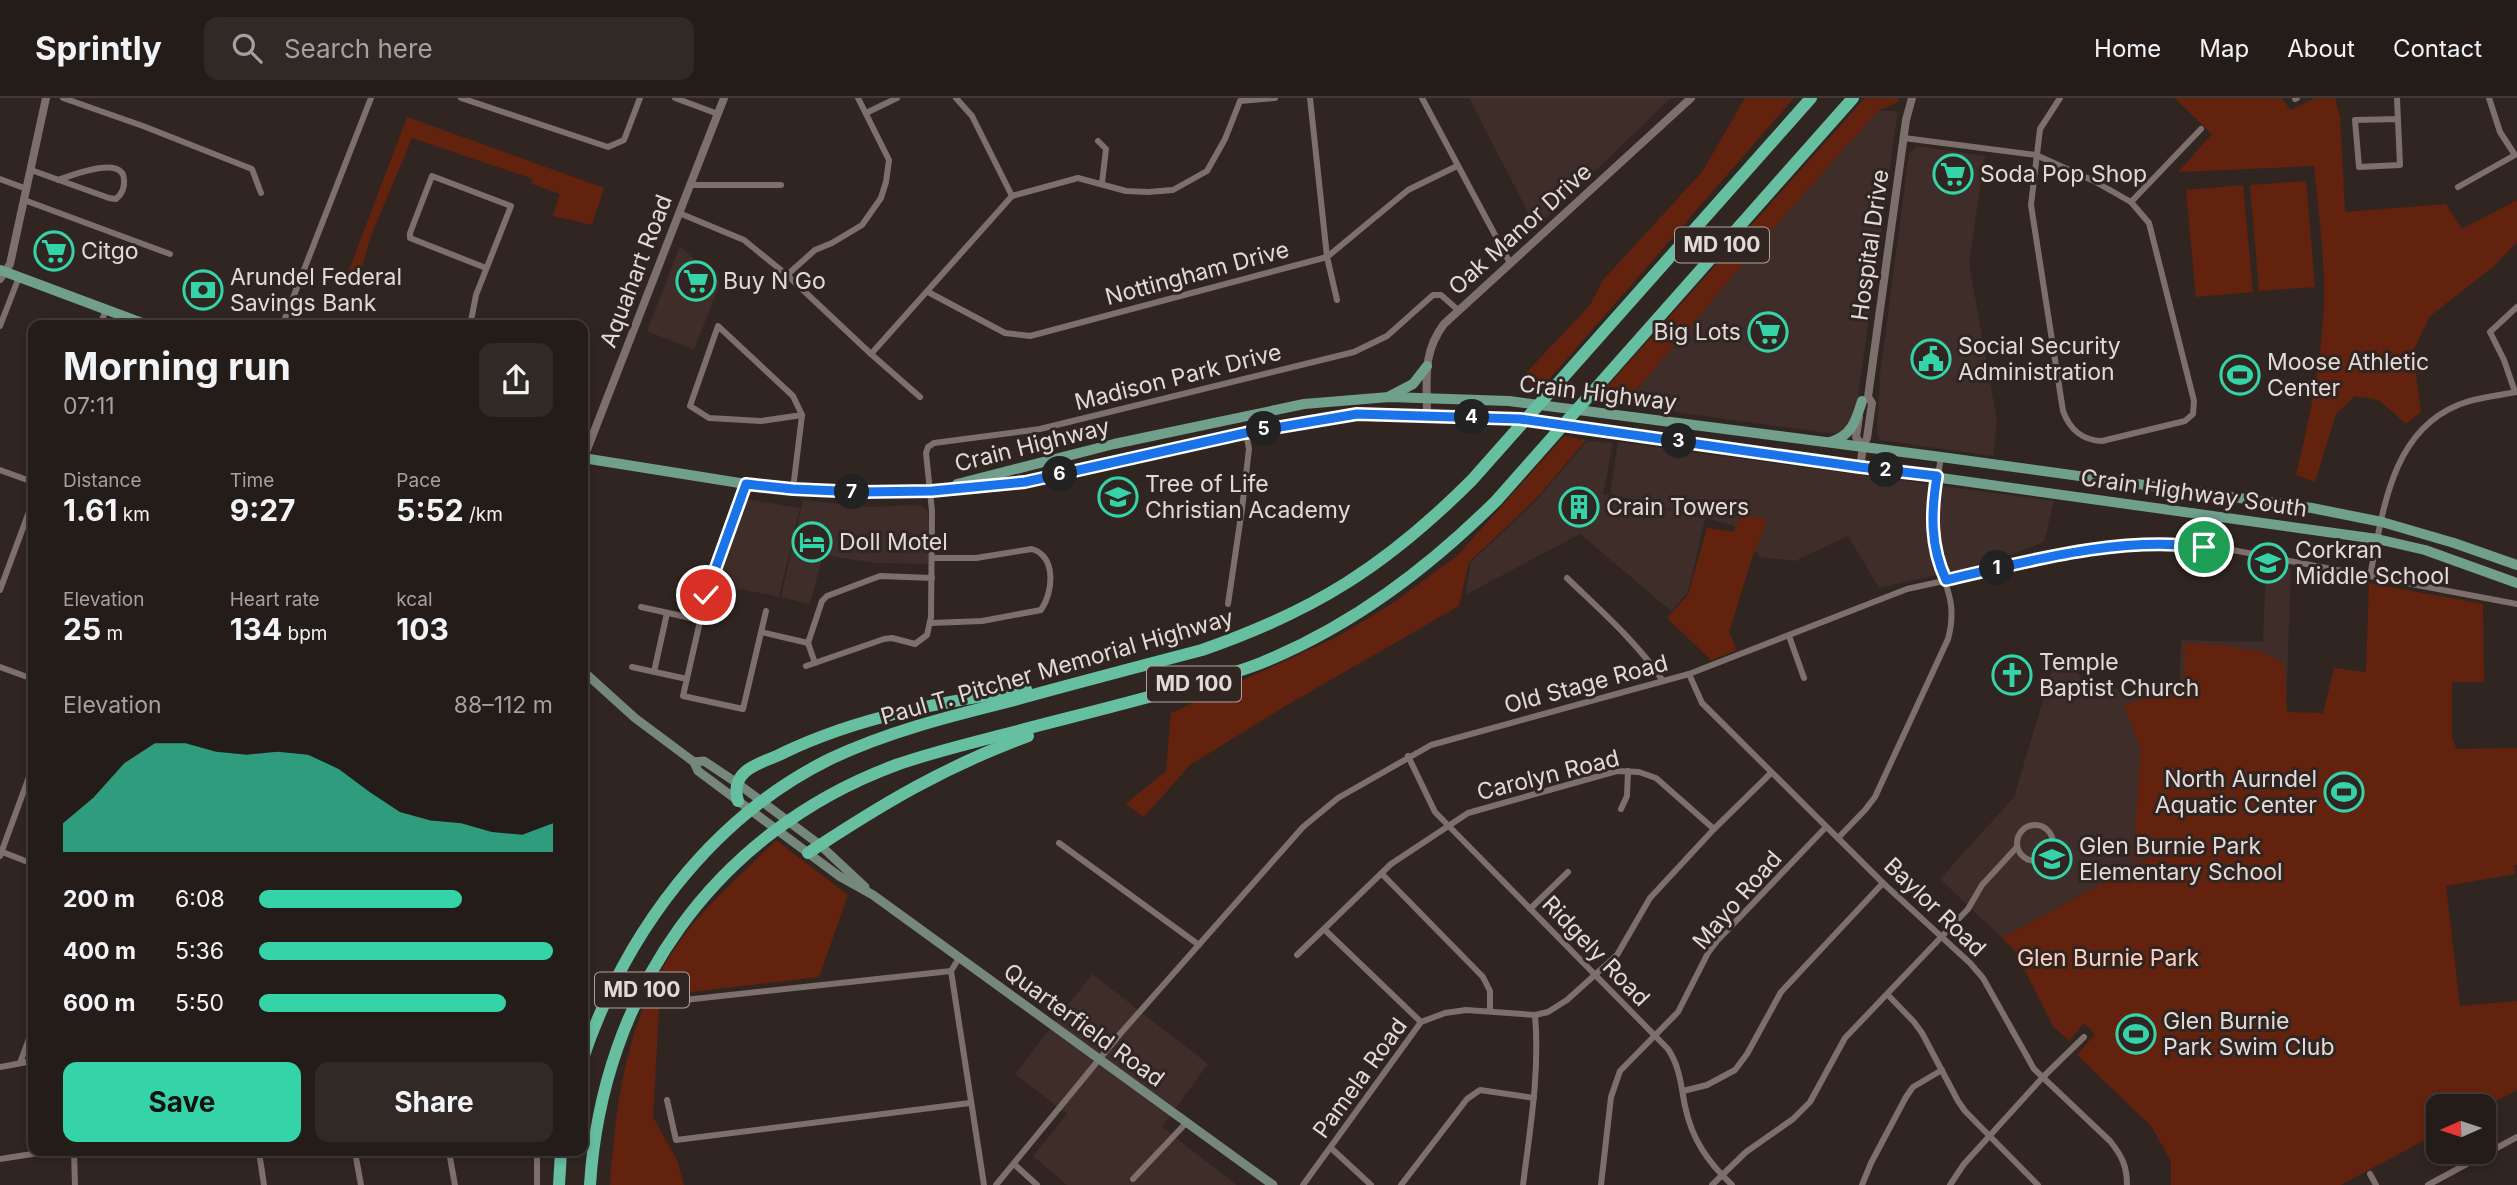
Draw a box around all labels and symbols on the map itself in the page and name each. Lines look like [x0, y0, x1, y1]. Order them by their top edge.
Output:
supermarket icon: Soda Pop Shop [1932, 153, 1974, 195]
street label: Oak Manor Drive [1443, 157, 1597, 301]
place label: Soda Pop Shop [1980, 160, 2147, 188]
street label: Hospital Drive [1846, 168, 1894, 322]
street label: Aquahart Road [594, 191, 678, 351]
road number: MD 100 [1675, 228, 1769, 262]
supermarket icon: Citgo [33, 230, 75, 272]
street label: Nottingham Drive [1102, 235, 1292, 311]
place label: Citgo [81, 237, 139, 265]
supermarket icon: Buy N Go [675, 260, 717, 302]
place label: Arundel Federal Savings Bank [230, 263, 402, 317]
place label: Buy N Go [723, 267, 826, 295]
bank icon: Arundel Federal Savings Bank [182, 269, 224, 311]
supermarket icon: Big Lots [1747, 311, 1789, 353]
place label: Big Lots [1654, 318, 1741, 346]
place label: Social Security Administration [1958, 332, 2121, 386]
street label: Madison Park Drive [1072, 338, 1284, 416]
public building icon: Social Security Administration [1910, 338, 1952, 380]
place label: Moose Athletic Center [2267, 348, 2429, 402]
sports icon: Moose Athletic Center [2219, 354, 2261, 396]
street label: Crain Highway [1518, 369, 1679, 417]
pin: 4 [1454, 400, 1490, 434]
street label: Crain Highway [952, 412, 1112, 478]
pin: 5 [1246, 412, 1282, 446]
pin: 3 [1662, 424, 1696, 458]
pin: 2 [1868, 452, 1904, 488]
pin: 6 [1042, 456, 1078, 492]
street label: Crain Highway South [2079, 463, 2309, 523]
place label: Tree of Life Christian Academy [1145, 470, 1351, 524]
pin: 7 [834, 474, 870, 510]
school or university icon: Tree of Life Christian Academy [1097, 476, 1139, 518]
building icon: Crain Towers [1558, 486, 1600, 528]
place label: Crain Towers [1606, 493, 1749, 521]
pin [2174, 517, 2234, 577]
hotel icon: Doll Motel [791, 521, 833, 563]
place label: Doll Motel [839, 528, 948, 556]
place label: Corkran Middle School [2295, 536, 2450, 590]
school or university icon: Corkran Middle School [2247, 542, 2289, 584]
pin: 1 [1980, 550, 2014, 586]
pin [676, 565, 736, 625]
street label: Paul T. Pitcher Memorial Highway [877, 603, 1237, 731]
place label: Temple Baptist Church [2039, 648, 2199, 702]
street label: Old Stage Road [1501, 649, 1671, 719]
church icon: Temple Baptist Church [1991, 654, 2033, 696]
road number: MD 100 [1147, 666, 1241, 702]
street label: Carolyn Road [1474, 744, 1622, 806]
place label: North Aurndel Aquatic Center [2155, 765, 2317, 819]
sports icon: North Aurndel Aquatic Center [2323, 771, 2365, 813]
place label: Glen Burnie Park Elementary School [2079, 832, 2283, 886]
school or university icon: Glen Burnie Park Elementary School [2031, 838, 2073, 880]
street label: Mayo Road [1687, 845, 1787, 955]
street label: Baylor Road [1878, 852, 1992, 962]
street label: Ridgely Road [1536, 890, 1656, 1012]
park label: Glen Burnie Park [2017, 944, 2199, 972]
street label: Quarterfield Road [998, 957, 1170, 1093]
road number: MD 100 [595, 972, 689, 1008]
place label: Glen Burnie Park Swim Club [2163, 1007, 2335, 1061]
street label: Pamela Road [1307, 1012, 1413, 1144]
sports icon: Glen Burnie Park Swim Club [2115, 1013, 2157, 1055]
north arrow [2426, 1094, 2496, 1164]

